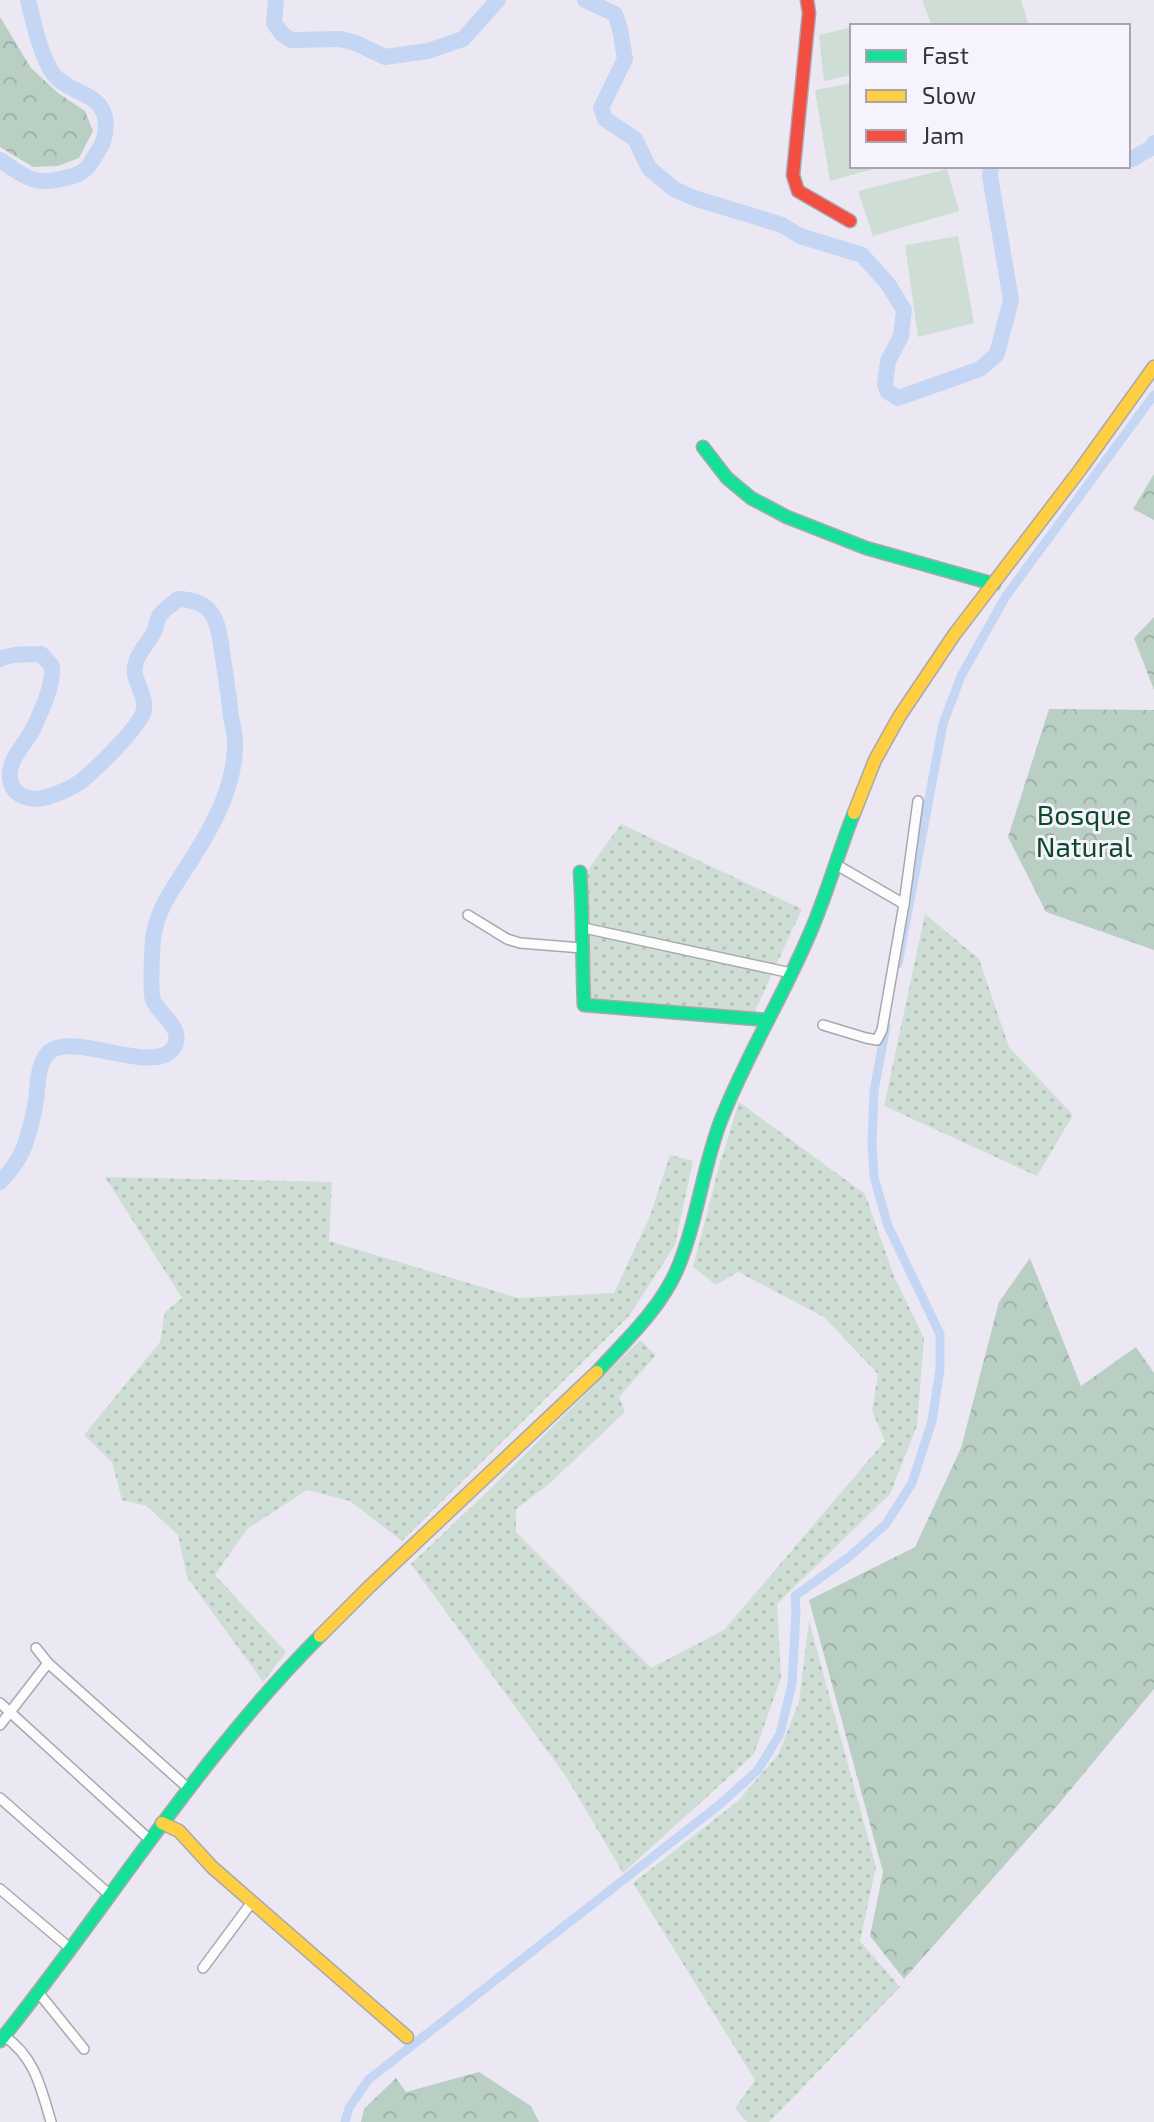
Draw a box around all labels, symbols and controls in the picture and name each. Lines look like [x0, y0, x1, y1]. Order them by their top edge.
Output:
legend [850, 24, 1130, 168]
text: Fast [922, 40, 969, 69]
text: Slow [922, 80, 976, 109]
text: Jam [922, 120, 964, 149]
park label: Bosque Natural [1036, 797, 1133, 863]

